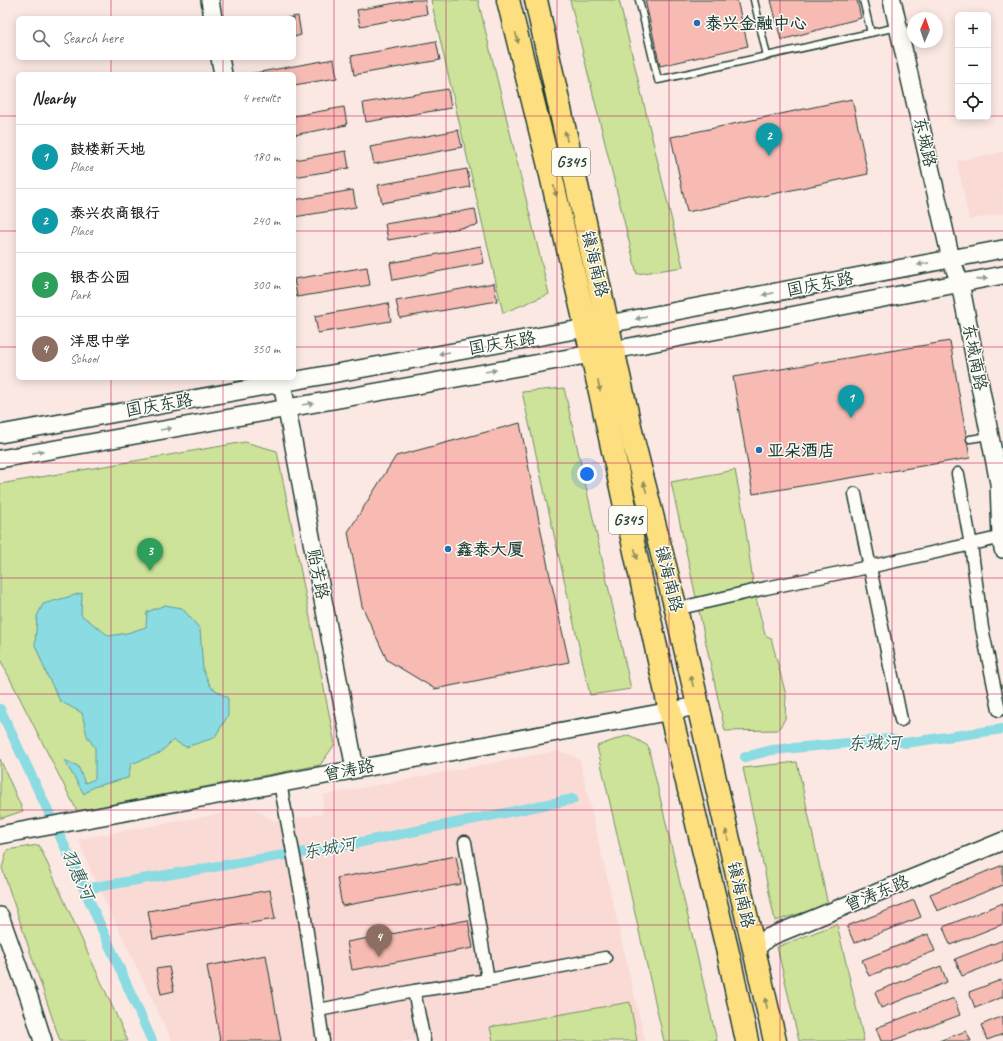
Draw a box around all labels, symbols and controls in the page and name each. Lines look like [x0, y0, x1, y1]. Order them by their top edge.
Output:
north arrow [907, 12, 943, 48]
map controls [955, 12, 991, 120]
button: + [955, 12, 991, 48]
place label: 泰兴金融中心 [705, 13, 807, 34]
search box [16, 16, 296, 60]
marker: 泰兴金融中心 [692, 18, 702, 28]
icon: search [30, 27, 52, 49]
text: Search here [62, 29, 123, 48]
one-way arrow [514, 32, 520, 44]
button: − [955, 48, 991, 84]
button: locate [955, 84, 991, 120]
text: Nearby [32, 88, 75, 109]
text: 4 results [242, 90, 280, 106]
street label: 东城路 [909, 115, 941, 169]
pin: 2 [756, 123, 782, 156]
one-way arrow [562, 130, 568, 142]
text: 鼓楼新天地 [70, 140, 145, 159]
road number: G345 [552, 148, 590, 176]
text: 1 [42, 149, 48, 165]
text: 180 m [252, 149, 280, 165]
text: Place [70, 159, 93, 175]
one-way arrow [552, 185, 558, 198]
text: 泰兴农商银行 [70, 204, 160, 223]
text: 2 [42, 213, 48, 229]
text: 240 m [252, 213, 280, 229]
text: Place [70, 223, 93, 239]
street label: 镇海南路 [577, 229, 613, 299]
one-way arrow [917, 262, 930, 268]
street label: 国庆东路 [785, 267, 855, 301]
text: 银杏公园 [70, 268, 130, 287]
one-way arrow [976, 276, 988, 282]
text: 3 [42, 277, 48, 293]
text: 300 m [252, 277, 280, 293]
text: Park [70, 287, 91, 303]
one-way arrow [762, 291, 774, 297]
one-way arrow [634, 315, 647, 321]
street label: 东城南路 [958, 322, 992, 392]
street label: 国庆东路 [467, 327, 537, 359]
text: 洋思中学 [70, 332, 130, 351]
text: 4 [42, 341, 48, 357]
text: 350 m [252, 341, 280, 357]
text: School [70, 351, 98, 367]
one-way arrow [438, 351, 450, 357]
one-way arrow [485, 368, 497, 374]
one-way arrow [597, 380, 603, 393]
pin: 1 [838, 385, 864, 418]
street label: 国庆东路 [124, 389, 194, 421]
one-way arrow [302, 401, 314, 407]
one-way arrow [160, 426, 172, 432]
place label: 亚朵酒店 [767, 440, 835, 461]
marker: 亚朵酒店 [754, 445, 764, 455]
one-way arrow [32, 449, 45, 455]
your location [577, 464, 597, 484]
one-way arrow [642, 481, 648, 493]
road number: G345 [609, 506, 647, 534]
pin: 3 [137, 538, 163, 571]
place label: 鑫泰大厦 [456, 539, 524, 560]
street label: 镇海南路 [651, 543, 687, 615]
marker: 鑫泰大厦 [443, 544, 453, 554]
street label: 贻芳路 [303, 547, 333, 601]
one-way arrow [633, 548, 639, 561]
one-way arrow [689, 675, 695, 687]
water label: 东城河 [847, 731, 904, 754]
street label: 曾涛路 [322, 755, 376, 785]
one-way arrow [724, 829, 730, 842]
water label: 东城河 [301, 832, 360, 864]
water label: 羽惠河 [57, 845, 100, 906]
street label: 镇海南路 [723, 860, 759, 930]
street label: 曾涛东路 [842, 871, 912, 915]
pin: 4 [366, 924, 392, 957]
one-way arrow [763, 997, 769, 1009]

